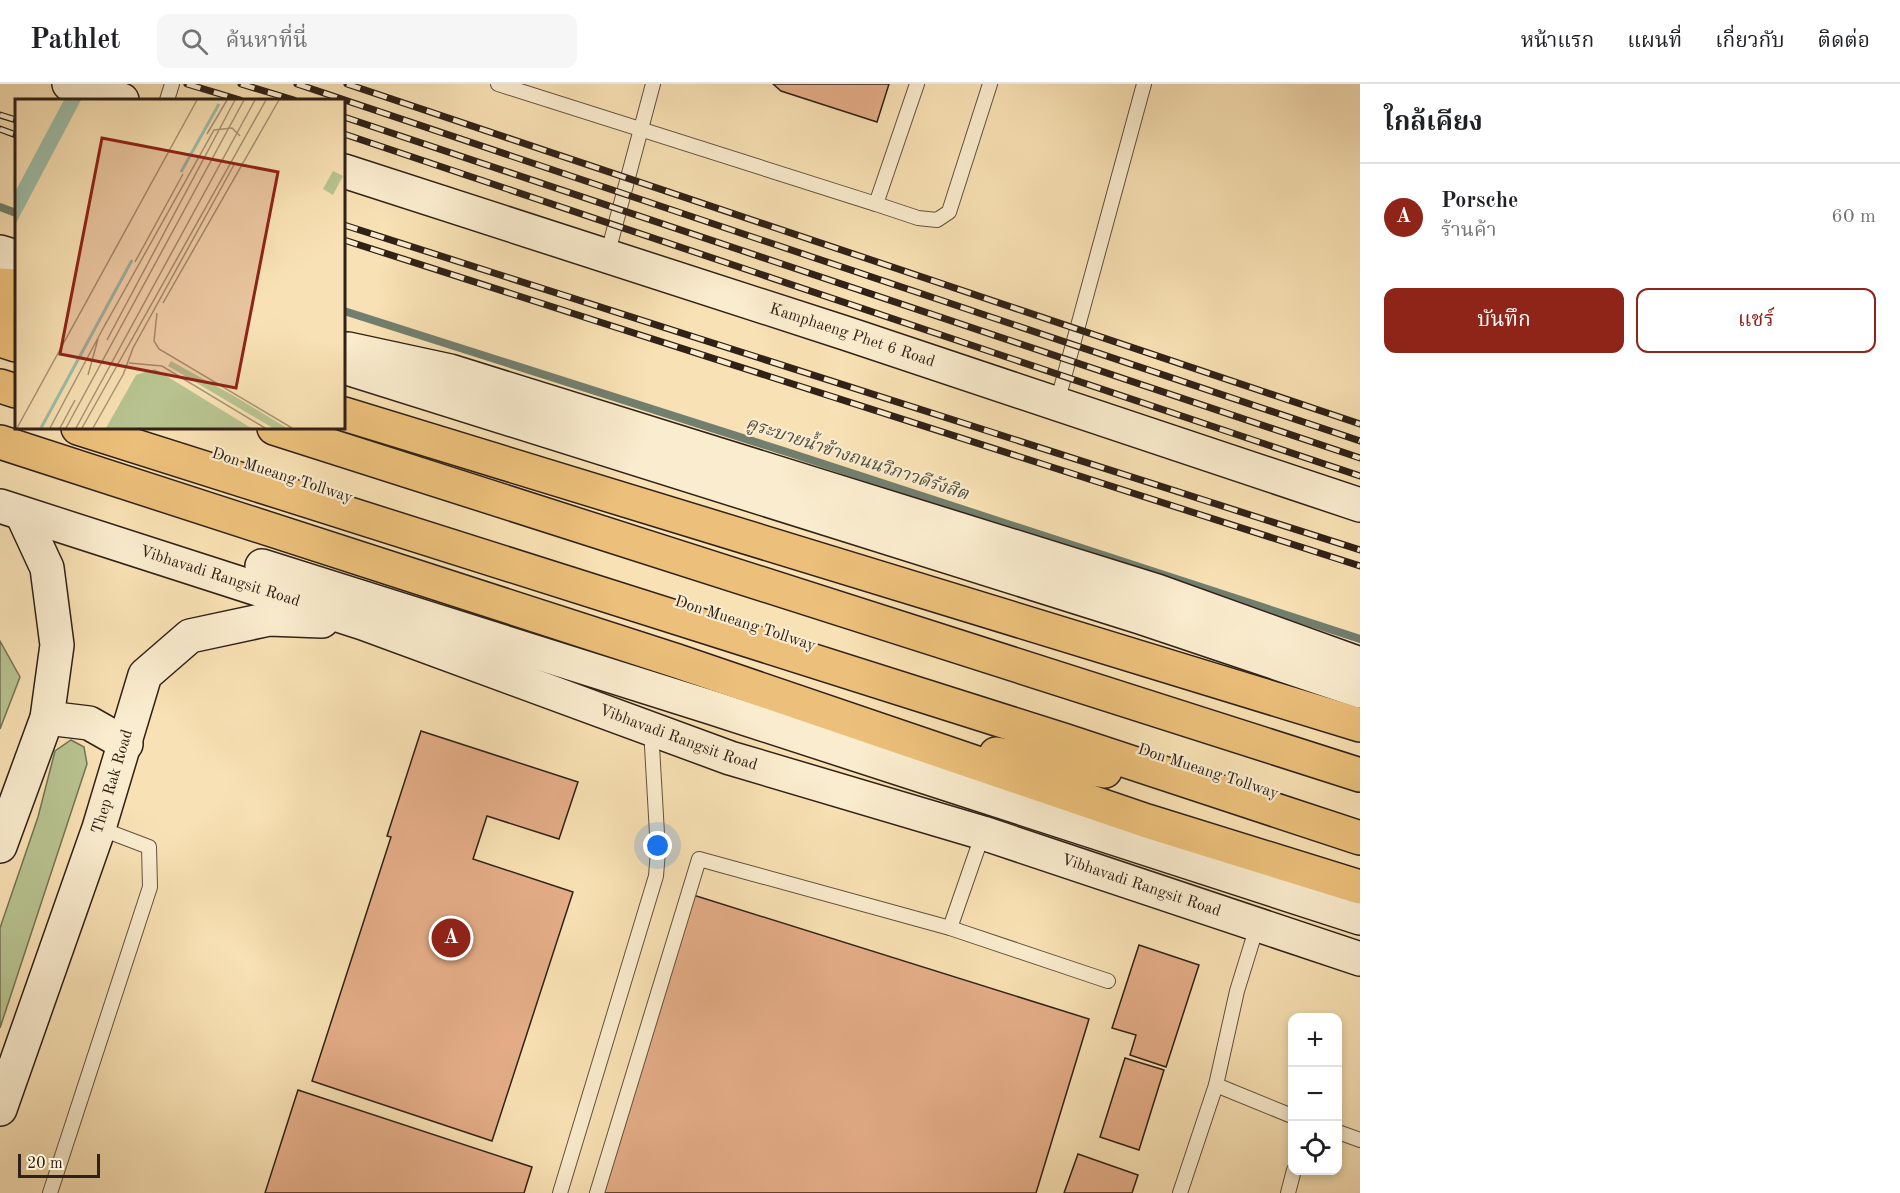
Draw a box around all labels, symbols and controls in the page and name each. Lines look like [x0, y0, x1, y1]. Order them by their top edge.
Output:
search box [157, 14, 577, 68]
icon: search [178, 25, 211, 58]
text: Pathlet [30, 27, 121, 55]
text: ค้นหาที่นี่ [226, 30, 307, 52]
text: หน้าแรก [1521, 31, 1594, 52]
text: แผนที่ [1627, 31, 1682, 52]
text: เกี่ยวกับ [1715, 31, 1785, 52]
text: ติดต่อ [1818, 31, 1870, 52]
inset map [15, 99, 345, 429]
text: ใกล้เคียง [1384, 110, 1483, 136]
text: Porsche [1441, 190, 1518, 212]
text: A [1396, 207, 1411, 227]
text: 60 m [1831, 207, 1876, 227]
text: ร้านค้า [1441, 221, 1496, 241]
button: บันทึก [1384, 288, 1624, 353]
button: แชร์ [1636, 288, 1876, 353]
street label: Kamphaeng Phet 6 Road [767, 301, 937, 370]
water label: คูระบายน้ำข้างถนนวิภาวดีรังสิต [743, 409, 973, 506]
street label: Don Mueang Tollway [209, 446, 355, 507]
street label: Vibhavadi Rangsit Road [138, 544, 302, 610]
street label: Don Mueang Tollway [672, 594, 818, 655]
street label: Vibhavadi Rangsit Road [597, 703, 759, 774]
street label: Thep Rak Road [89, 728, 136, 836]
street label: Don Mueang Tollway [1135, 742, 1281, 803]
your location [643, 831, 672, 860]
street label: Vibhavadi Rangsit Road [1059, 852, 1223, 920]
pin: A [432, 916, 470, 960]
map controls [1288, 1013, 1342, 1175]
button: + [1288, 1013, 1342, 1067]
button: − [1288, 1067, 1342, 1121]
button: locate [1288, 1121, 1342, 1175]
scale bar [18, 1151, 100, 1178]
text: 20 m [27, 1156, 63, 1172]

